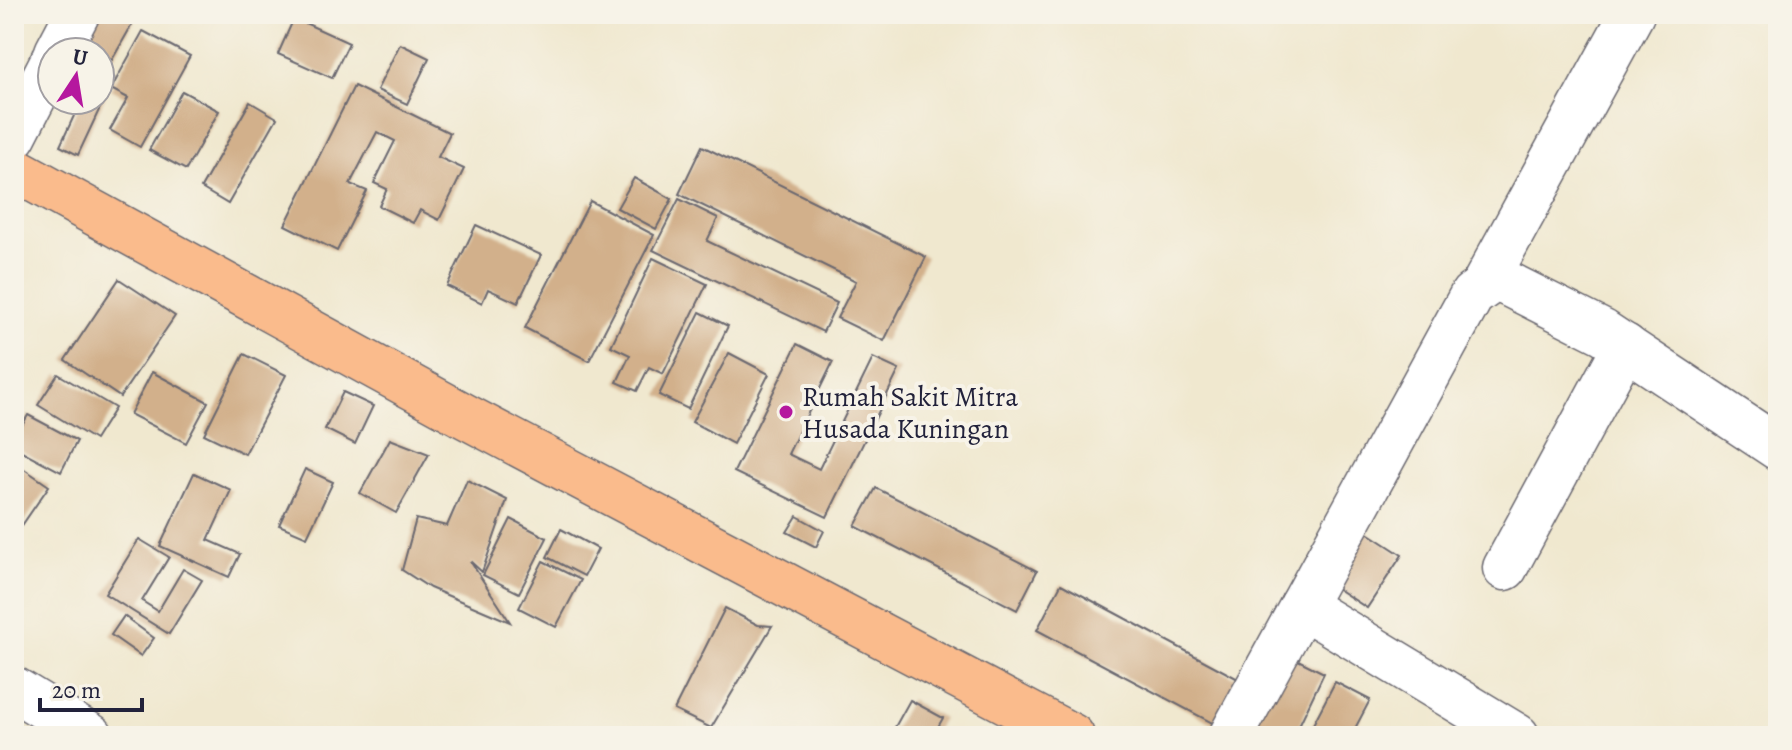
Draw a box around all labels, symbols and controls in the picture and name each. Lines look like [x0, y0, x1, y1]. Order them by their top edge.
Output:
north arrow [36, 36, 116, 116]
text: U [70, 41, 91, 74]
place label: Rumah Sakit Mitra Husada Kuningan [802, 378, 1018, 448]
marker: Rumah Sakit Mitra Husada Kuningan [777, 403, 795, 421]
scale bar [40, 662, 142, 712]
text: 20 m [52, 674, 101, 706]

